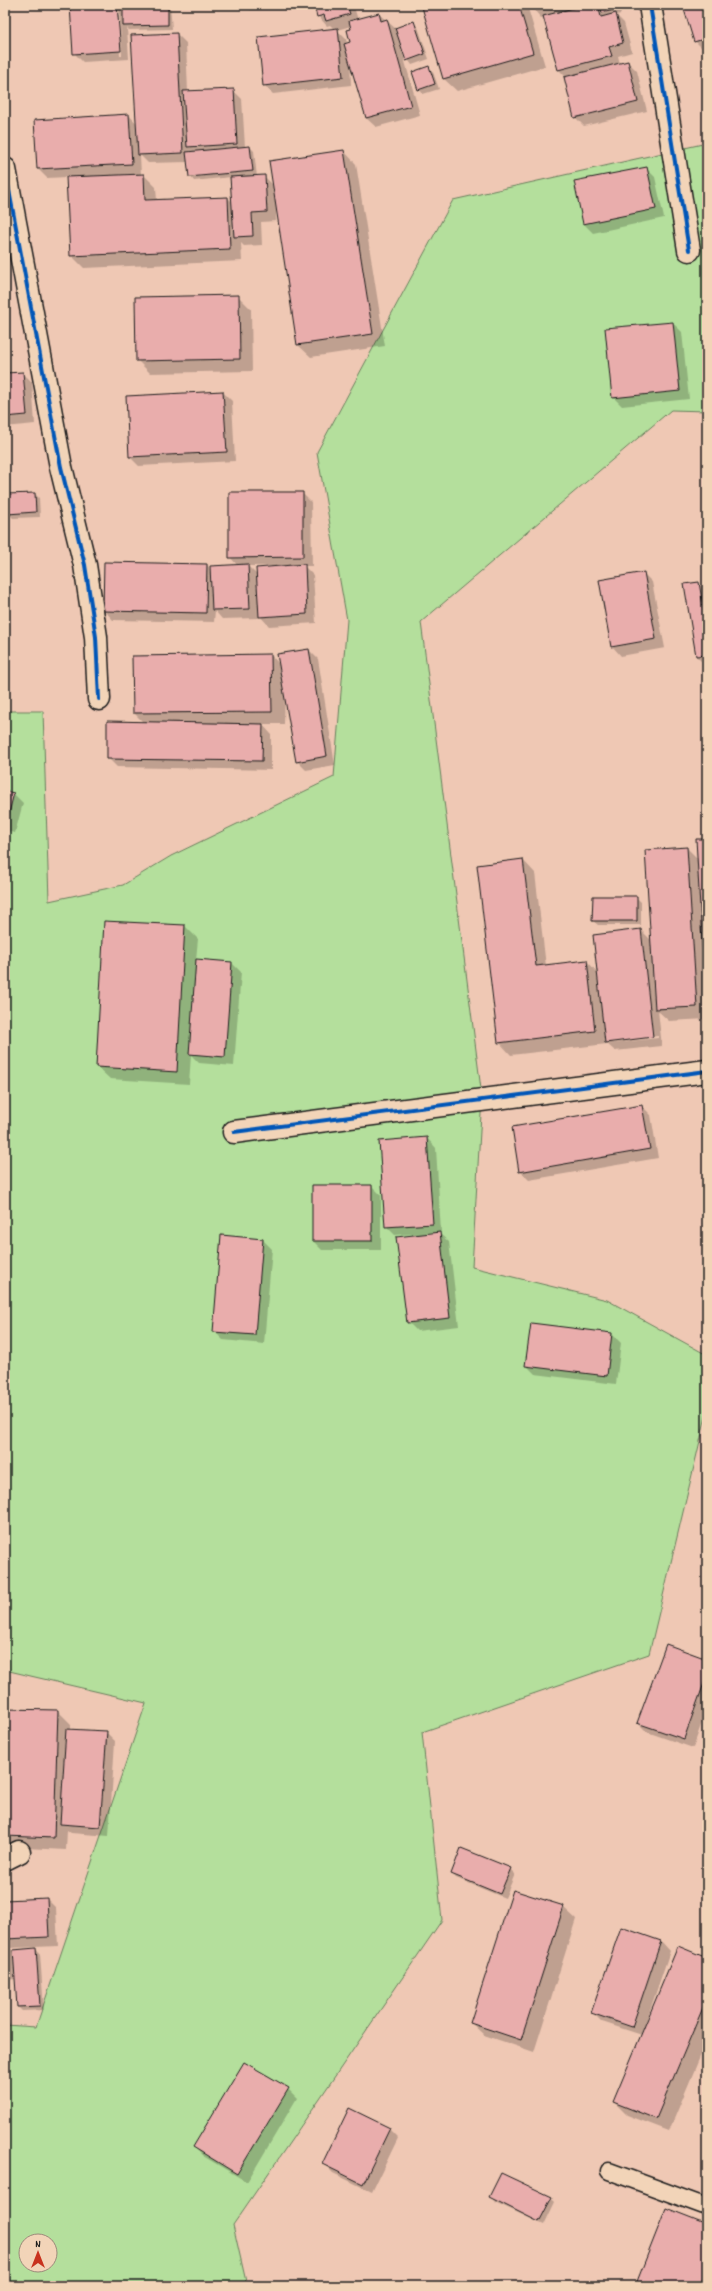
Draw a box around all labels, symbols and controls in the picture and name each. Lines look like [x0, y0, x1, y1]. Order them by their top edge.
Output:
north arrow [18, 2233, 58, 2273]
text: N [35, 2237, 41, 2253]

